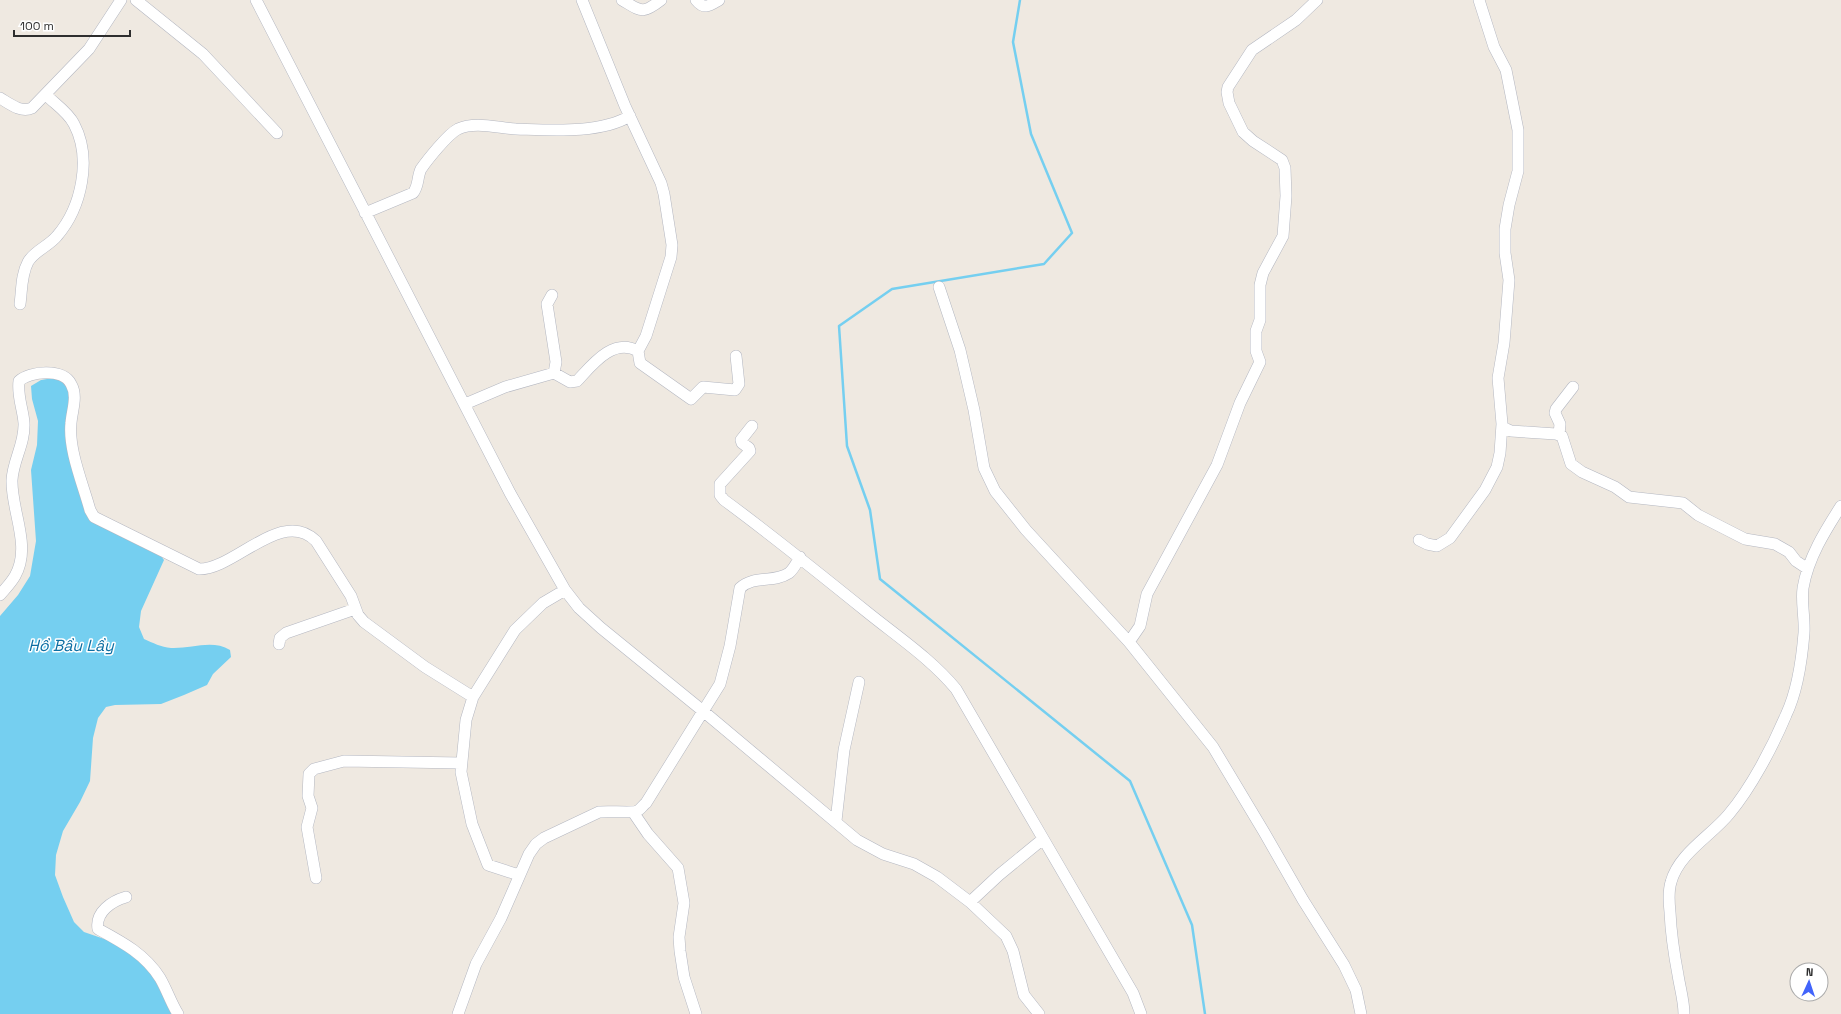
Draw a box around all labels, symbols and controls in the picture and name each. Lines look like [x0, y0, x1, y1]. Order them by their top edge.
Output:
scale bar [14, 12, 130, 38]
text: 100 m [20, 18, 54, 34]
water label: Hồ Bầu Lầy [28, 635, 115, 656]
north arrow [1789, 962, 1829, 1002]
text: N [1805, 965, 1814, 979]

